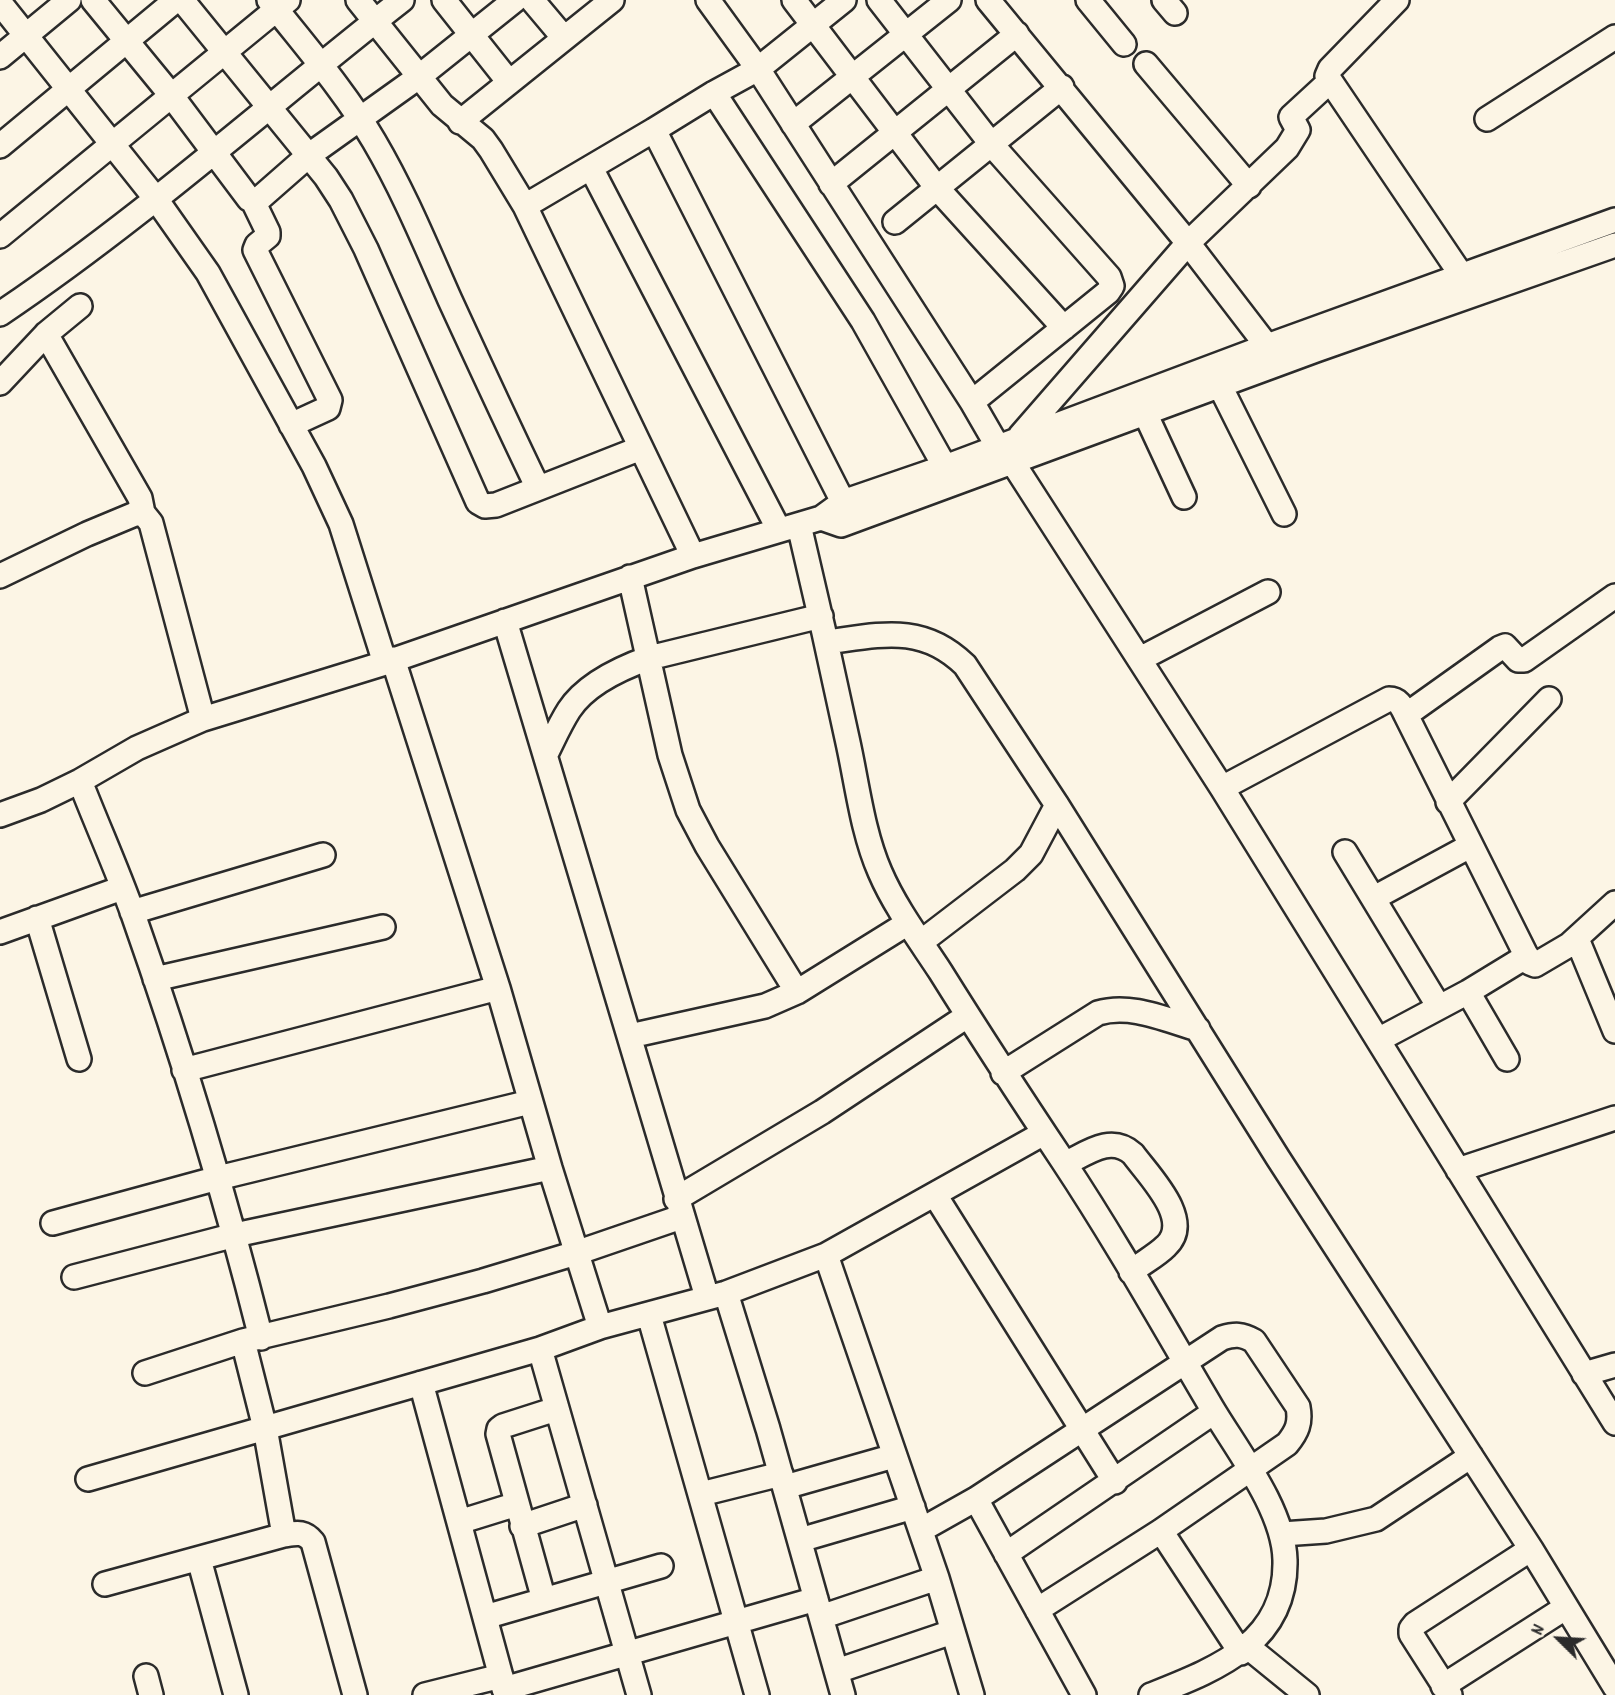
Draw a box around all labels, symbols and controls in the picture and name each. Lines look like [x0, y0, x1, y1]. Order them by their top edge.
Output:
north arrow [1524, 1604, 1594, 1674]
text: N [1525, 1620, 1554, 1640]

